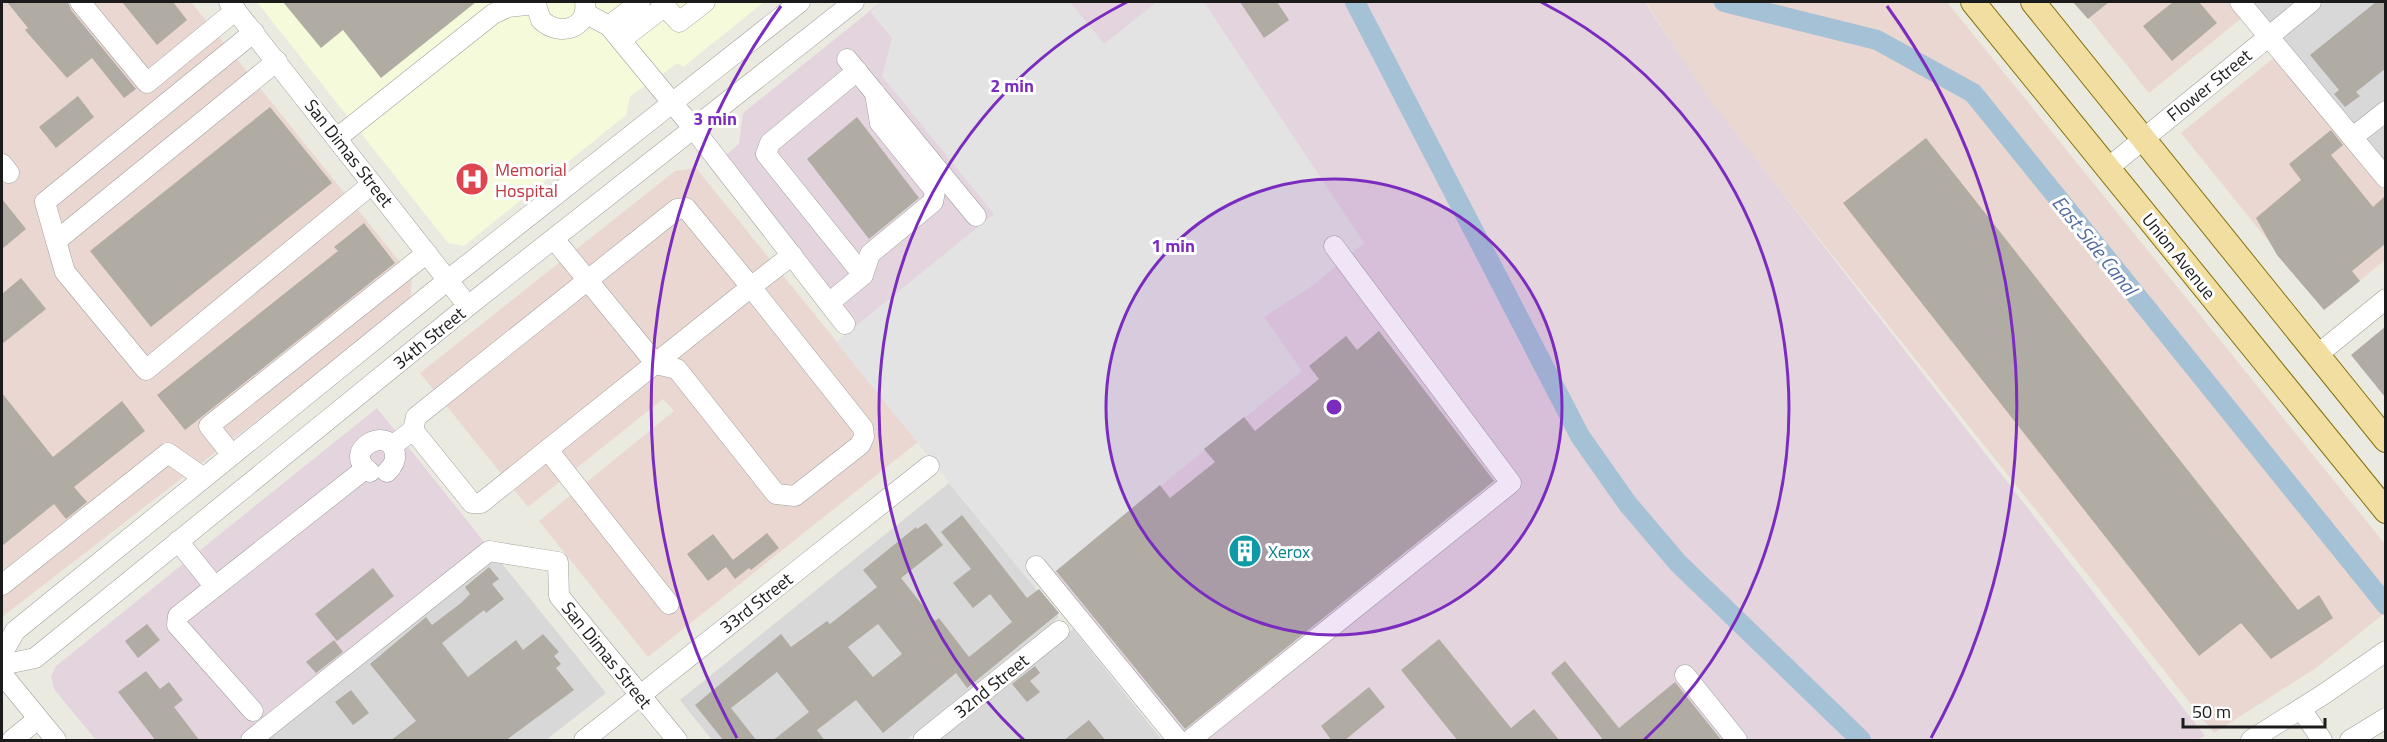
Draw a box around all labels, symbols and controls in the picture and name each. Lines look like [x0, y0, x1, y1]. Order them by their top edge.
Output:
street label: Flower Street [2161, 42, 2258, 128]
text: 2 min [990, 72, 1034, 99]
street label: San Dimas Street [298, 93, 400, 213]
text: 3 min [693, 105, 737, 132]
place label: Memorial Hospital [495, 156, 567, 204]
hospital icon: Memorial Hospital [454, 161, 490, 197]
water label: East Side Canal [2045, 188, 2147, 304]
street label: Union Avenue [2136, 207, 2222, 305]
text: 1 min [1151, 232, 1195, 259]
street label: 34th Street [387, 300, 472, 376]
centre of rings [1324, 397, 1344, 417]
building icon: Xerox [1227, 533, 1263, 569]
place label: Xerox [1268, 538, 1310, 565]
street label: 33rd Street [714, 565, 799, 640]
street label: San Dimas Street [555, 596, 659, 715]
street label: 32nd Street [948, 647, 1035, 725]
scale bar [2183, 691, 2326, 729]
text: 50 m [2192, 698, 2231, 725]

